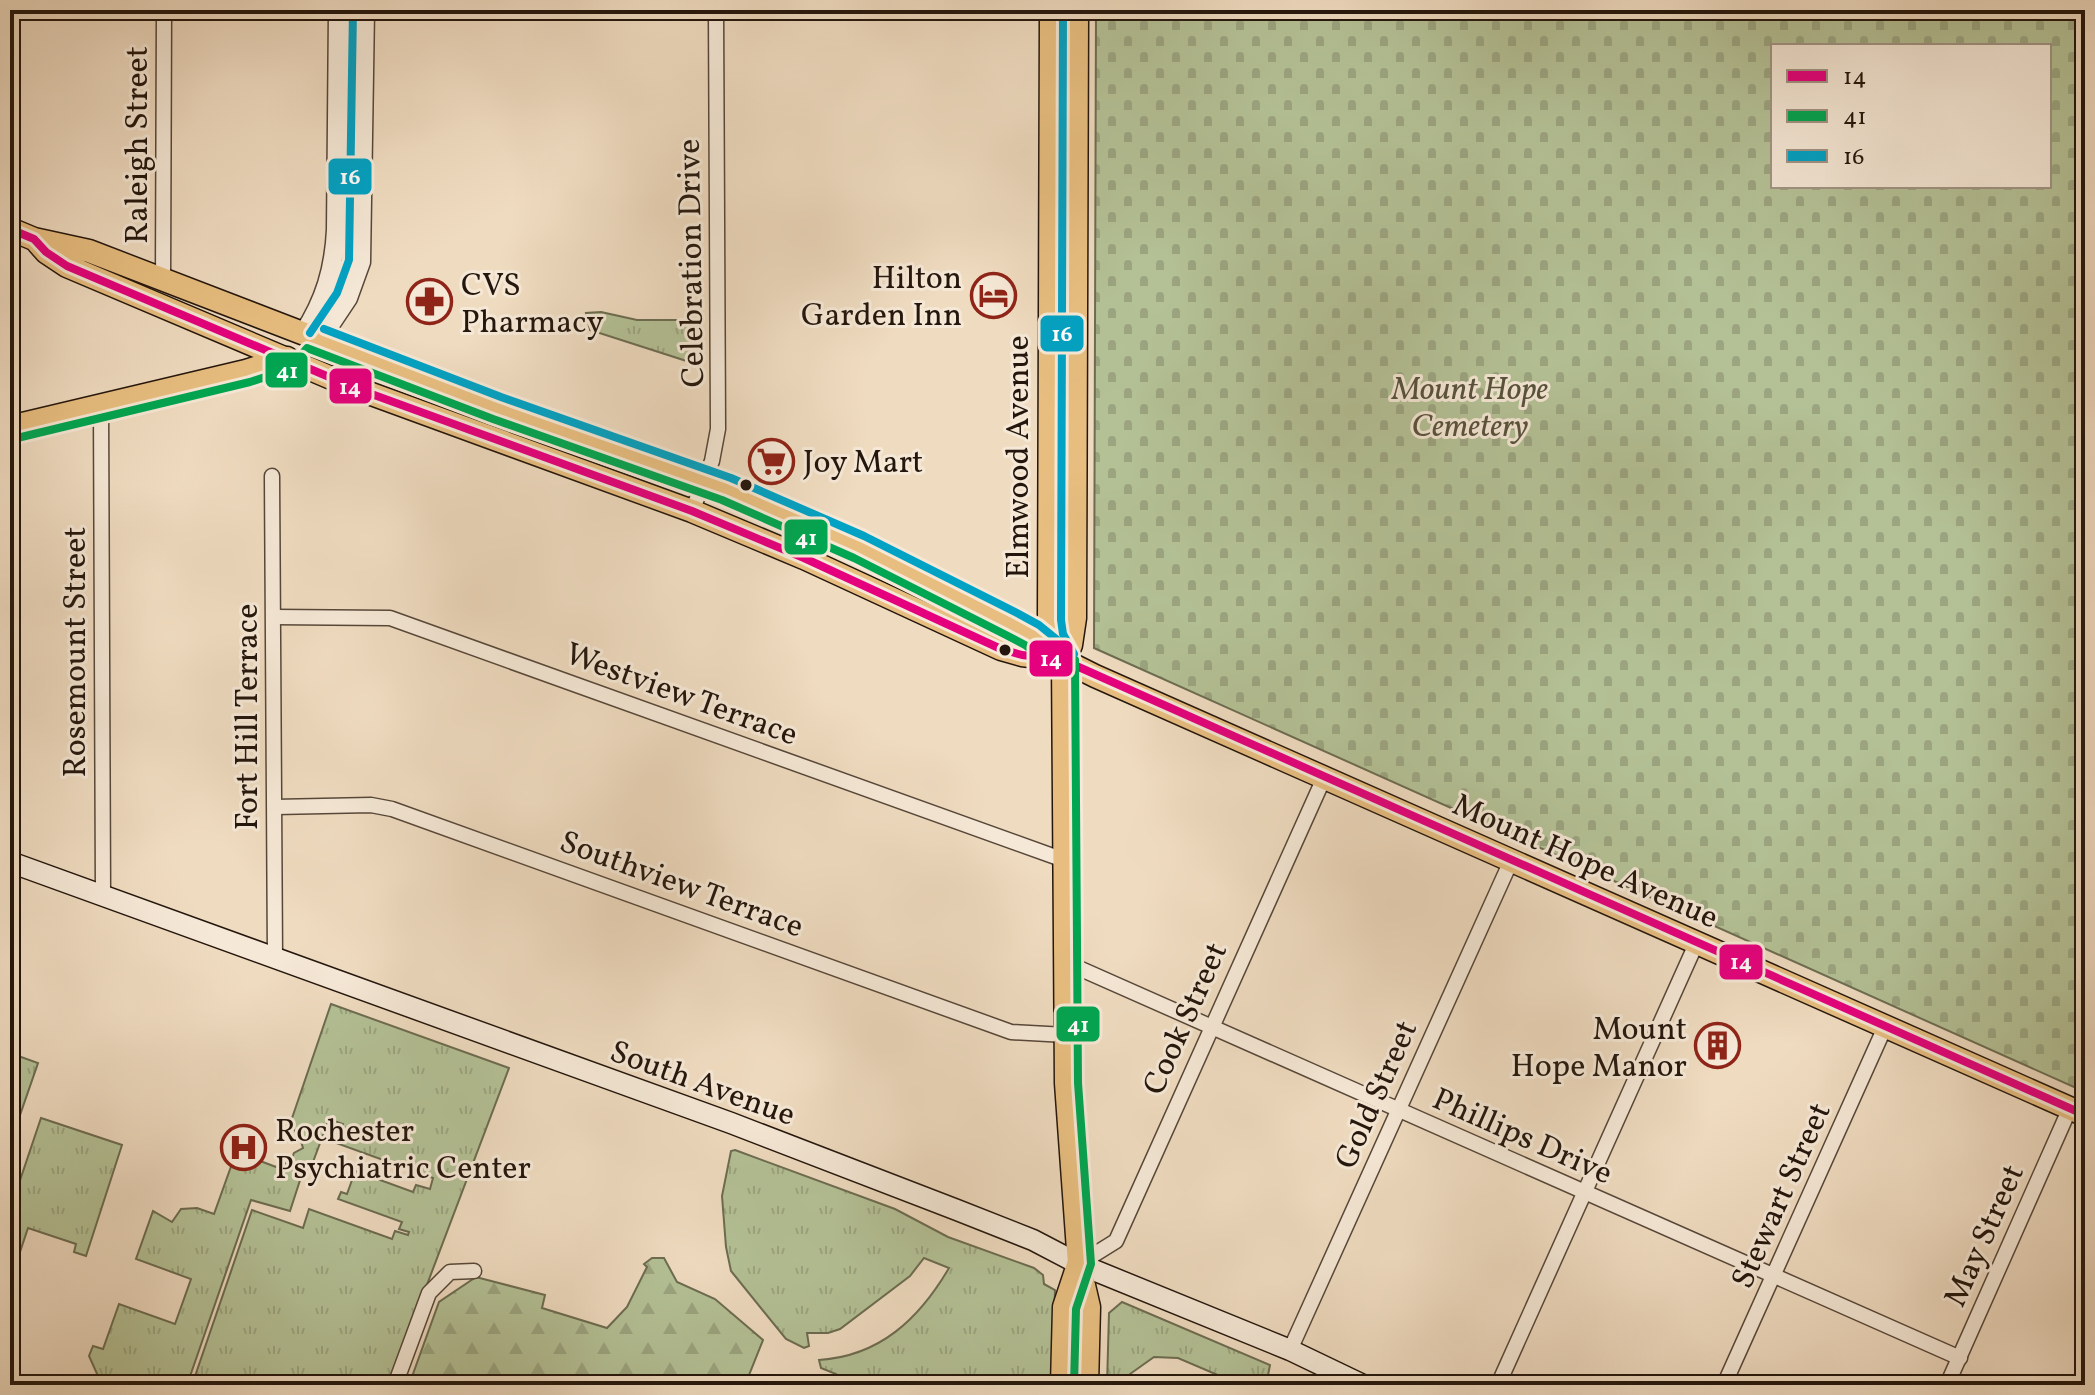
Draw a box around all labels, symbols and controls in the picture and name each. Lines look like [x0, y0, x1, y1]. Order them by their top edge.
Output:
legend [1771, 44, 2051, 188]
street label: Raleigh Street [117, 46, 161, 244]
text: 14 [1843, 61, 1867, 95]
text: 41 [1843, 101, 1867, 135]
street label: Celebration Drive [669, 138, 717, 388]
text: 16 [1843, 141, 1864, 175]
line badge: 16 [327, 157, 373, 196]
text: 16 [340, 163, 360, 194]
place label: Hilton Garden Inn [801, 258, 962, 339]
place label: CVS Pharmacy [461, 265, 604, 346]
hotel icon: Hilton Garden Inn [969, 271, 1017, 319]
pharmacy icon: CVS Pharmacy [406, 278, 454, 326]
line badge: 16 [1039, 314, 1085, 353]
text: 16 [1052, 320, 1072, 351]
street label: Elmwood Avenue [998, 335, 1042, 579]
line badge: 41 [264, 351, 309, 389]
text: 41 [276, 357, 298, 388]
line badge: 14 [328, 367, 373, 405]
park label: Mount Hope Cemetery [1391, 369, 1548, 450]
text: 14 [339, 373, 361, 404]
supermarket icon: Joy Mart [748, 437, 796, 485]
place label: Joy Mart [803, 442, 923, 486]
unlabelled marker [738, 477, 754, 493]
line badge: 41 [783, 518, 829, 556]
text: 41 [795, 524, 817, 555]
street label: Rosemount Street [55, 526, 99, 778]
street label: Fort Hill Terrace [227, 604, 271, 830]
street label: Westview Terrace [559, 633, 803, 758]
line badge: 14 [1028, 639, 1074, 678]
unlabelled marker [997, 642, 1013, 658]
text: 14 [1040, 645, 1062, 676]
street label: Mount Hope Avenue [1445, 784, 1725, 941]
street label: Southview Terrace [553, 821, 809, 950]
street label: Cook Street [1134, 936, 1240, 1102]
line badge: 14 [1718, 943, 1764, 981]
text: 14 [1730, 948, 1752, 979]
line badge: 41 [1055, 1005, 1101, 1043]
place label: Mount Hope Manor [1511, 1009, 1687, 1090]
text: 41 [1067, 1011, 1089, 1042]
street label: Gold Street [1326, 1014, 1430, 1176]
building icon: Mount Hope Manor [1694, 1022, 1742, 1070]
street label: South Avenue [603, 1031, 801, 1139]
street label: Phillips Drive [1425, 1078, 1619, 1197]
street label: Stewart Street [1722, 1096, 1843, 1296]
place label: Rochester Psychiatric Center [275, 1111, 531, 1192]
hospital icon: Rochester Psychiatric Center [220, 1124, 268, 1172]
street label: May Street [1935, 1158, 2037, 1314]

